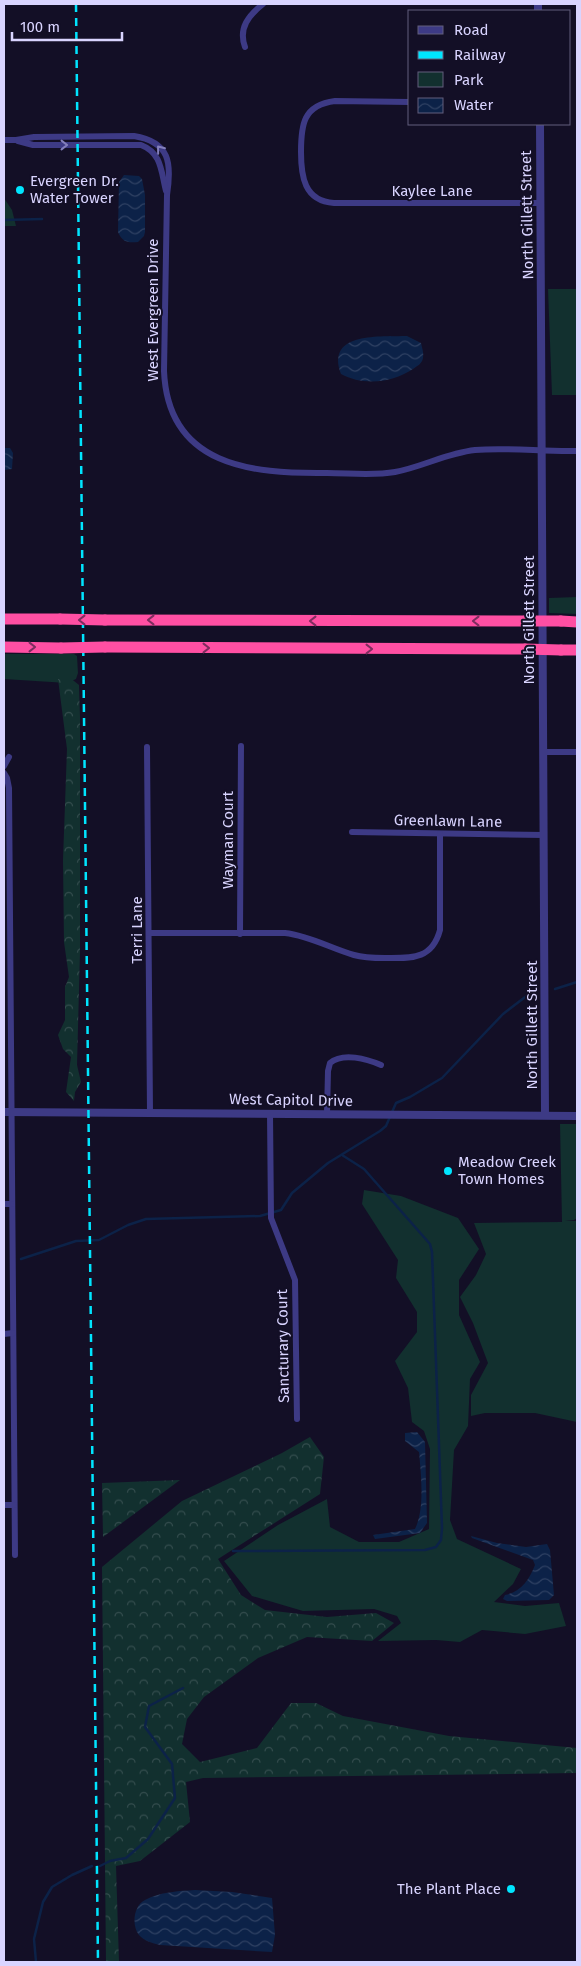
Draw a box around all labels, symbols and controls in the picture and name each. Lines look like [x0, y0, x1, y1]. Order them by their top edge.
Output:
scale bar [12, 10, 122, 42]
legend [408, 10, 571, 125]
text: 100 m [20, 18, 60, 36]
text: Road [454, 21, 489, 39]
text: Railway [454, 46, 506, 64]
text: Park [454, 71, 484, 89]
text: Water [454, 96, 493, 114]
one-way arrow [61, 140, 69, 150]
one-way arrow [157, 145, 166, 154]
street label: North Gillett Street [517, 150, 537, 280]
place label: Evergreen Dr. Water Tower [30, 172, 119, 207]
street label: Kaylee Lane [391, 182, 473, 200]
marker: Evergreen Dr. Water Tower [14, 184, 26, 196]
street label: West Evergreen Drive [144, 238, 162, 382]
street label: North Gillett Street [520, 555, 538, 685]
one-way arrow [78, 614, 86, 625]
one-way arrow [147, 615, 154, 625]
one-way arrow [309, 615, 317, 626]
one-way arrow [472, 616, 480, 626]
one-way arrow [28, 642, 36, 652]
one-way arrow [202, 643, 210, 653]
one-way arrow [365, 644, 373, 654]
street label: Wayman Court [219, 791, 237, 889]
street label: Greenlawn Lane [394, 811, 502, 831]
street label: Terri Lane [128, 896, 146, 964]
street label: North Gillett Street [523, 960, 541, 1090]
street label: West Capitol Drive [229, 1090, 353, 1110]
place label: Meadow Creek Town Homes [458, 1153, 556, 1188]
marker: Meadow Creek Town Homes [442, 1165, 454, 1177]
street label: Sancturary Court [273, 1288, 293, 1403]
place label: The Plant Place [397, 1880, 501, 1898]
marker: The Plant Place [505, 1883, 517, 1895]

